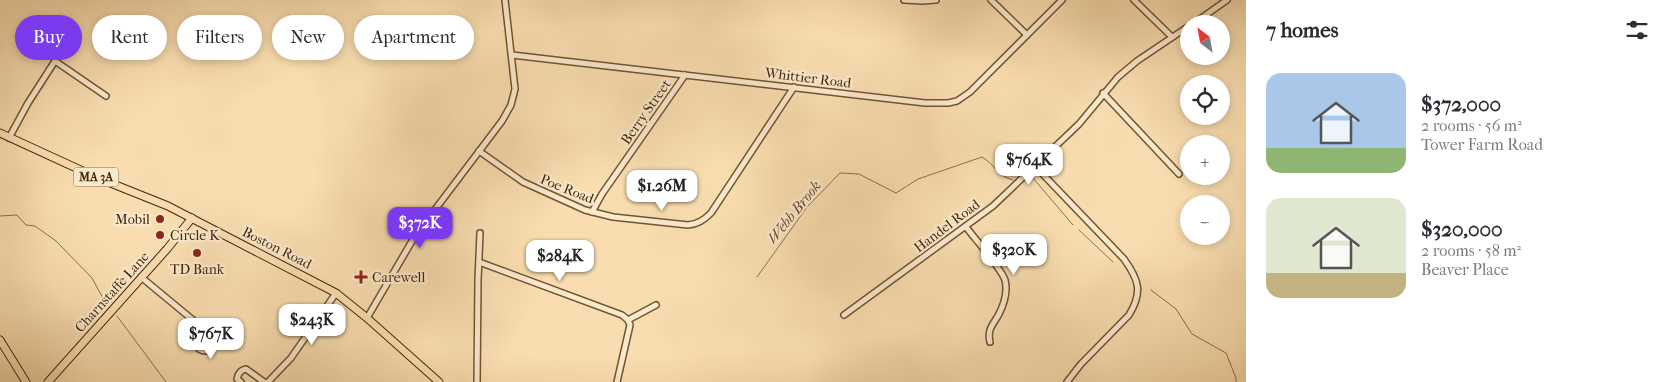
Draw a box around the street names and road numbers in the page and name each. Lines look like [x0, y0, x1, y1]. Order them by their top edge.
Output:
street label: Whittier Road [763, 64, 852, 92]
street label: Berry Street [617, 76, 675, 148]
road number: MA 3A [74, 168, 118, 186]
street label: Poe Road [538, 171, 597, 208]
street label: Handel Road [911, 195, 984, 256]
street label: Boston Road [239, 223, 315, 273]
street label: Charnstaffe Lane [71, 248, 153, 336]

